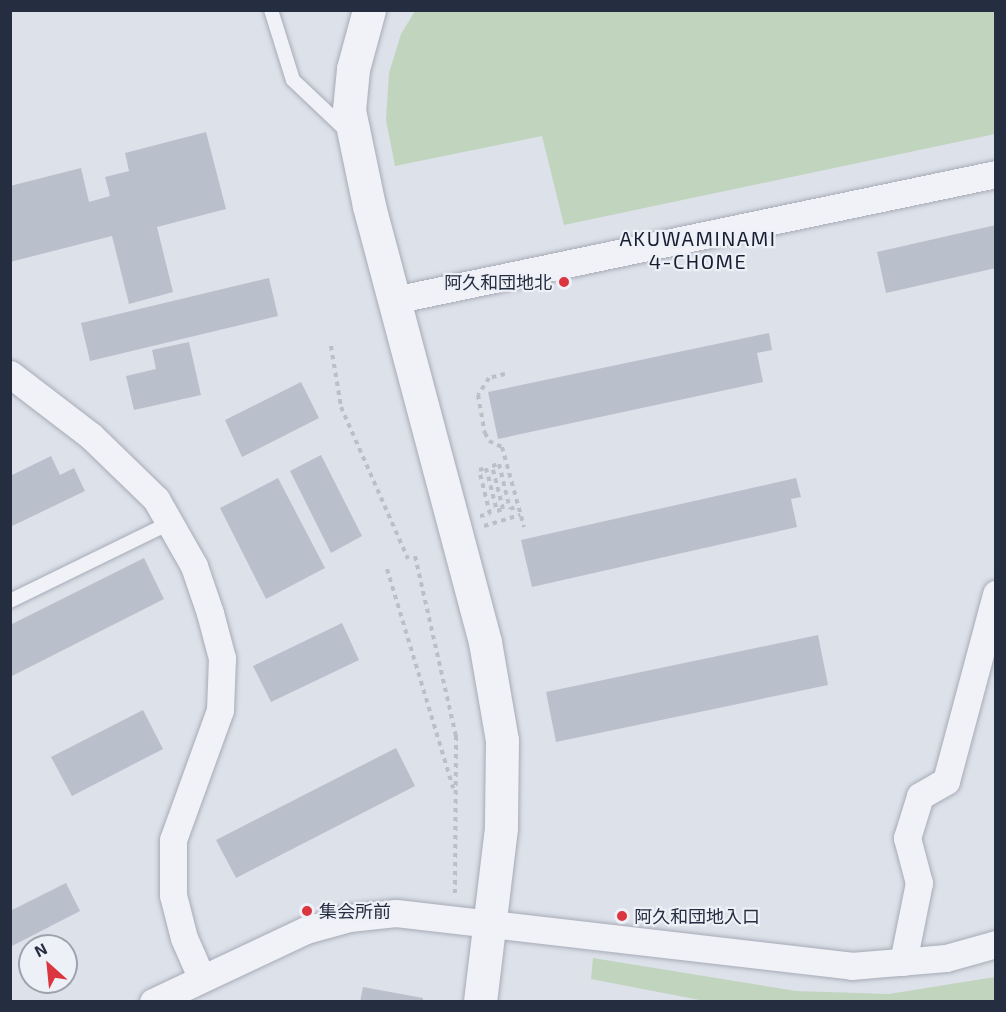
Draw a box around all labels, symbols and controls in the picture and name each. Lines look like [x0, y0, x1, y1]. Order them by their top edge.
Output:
district label: AKUWAMINAMI 4-CHOME [619, 226, 777, 273]
place label: 阿久和団地北 [444, 271, 552, 293]
marker: 阿久和団地北 [557, 275, 571, 289]
place label: 集会所前 [319, 900, 391, 922]
marker: 集会所前 [300, 904, 314, 918]
place label: 阿久和団地入口 [634, 905, 760, 927]
marker: 阿久和団地入口 [615, 909, 629, 923]
north arrow [18, 934, 78, 994]
text: N [31, 938, 50, 960]

